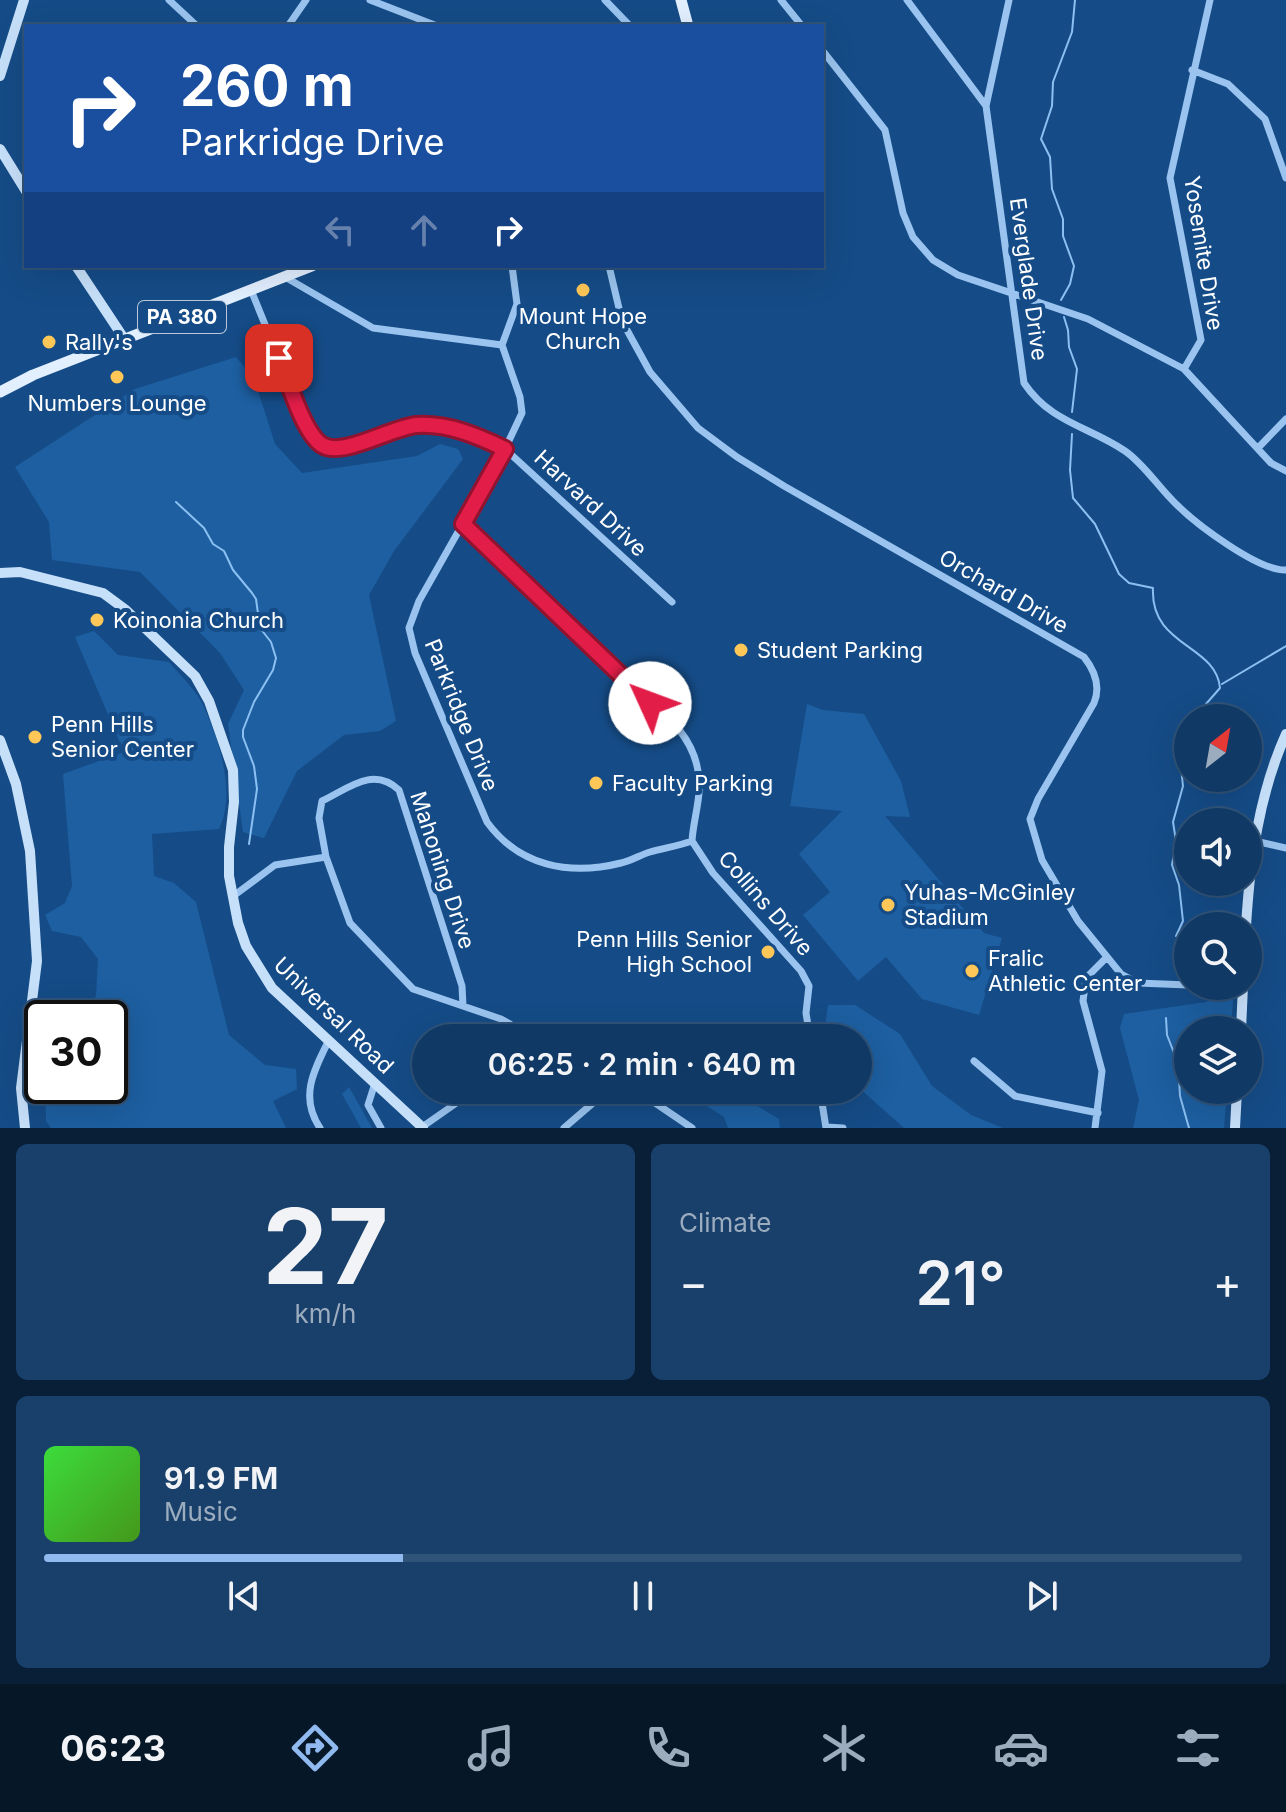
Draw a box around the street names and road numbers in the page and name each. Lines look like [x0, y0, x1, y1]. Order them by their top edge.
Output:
street label: Yosemite Drive [1179, 174, 1229, 332]
street label: Everglade Drive [1005, 196, 1053, 362]
road number: PA 380 [138, 301, 226, 333]
street label: Harvard Drive [529, 444, 653, 562]
street label: Orchard Drive [935, 544, 1073, 638]
street label: Parkridge Drive [420, 635, 504, 795]
street label: Mahoning Drive [405, 788, 481, 952]
street label: Collins Drive [713, 845, 819, 961]
street label: Universal Road [269, 951, 399, 1079]

